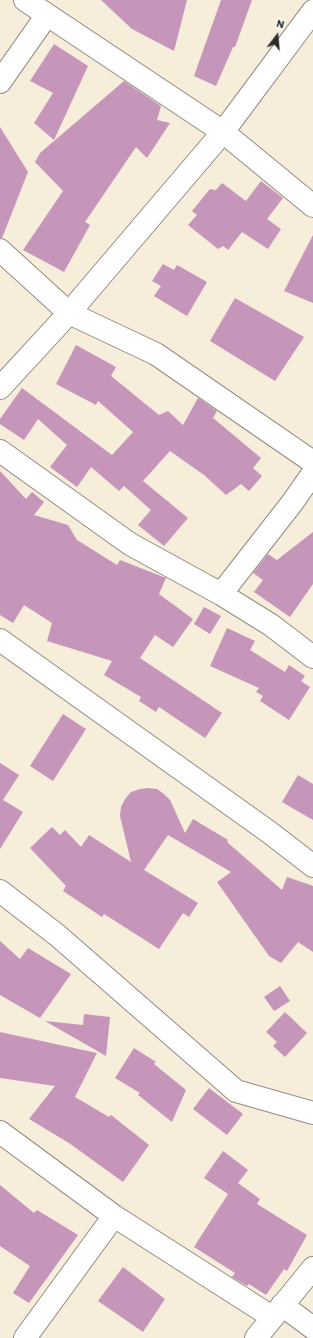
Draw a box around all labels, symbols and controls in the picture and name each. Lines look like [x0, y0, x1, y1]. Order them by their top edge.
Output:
north arrow [257, 16, 297, 56]
text: N [275, 17, 286, 31]

